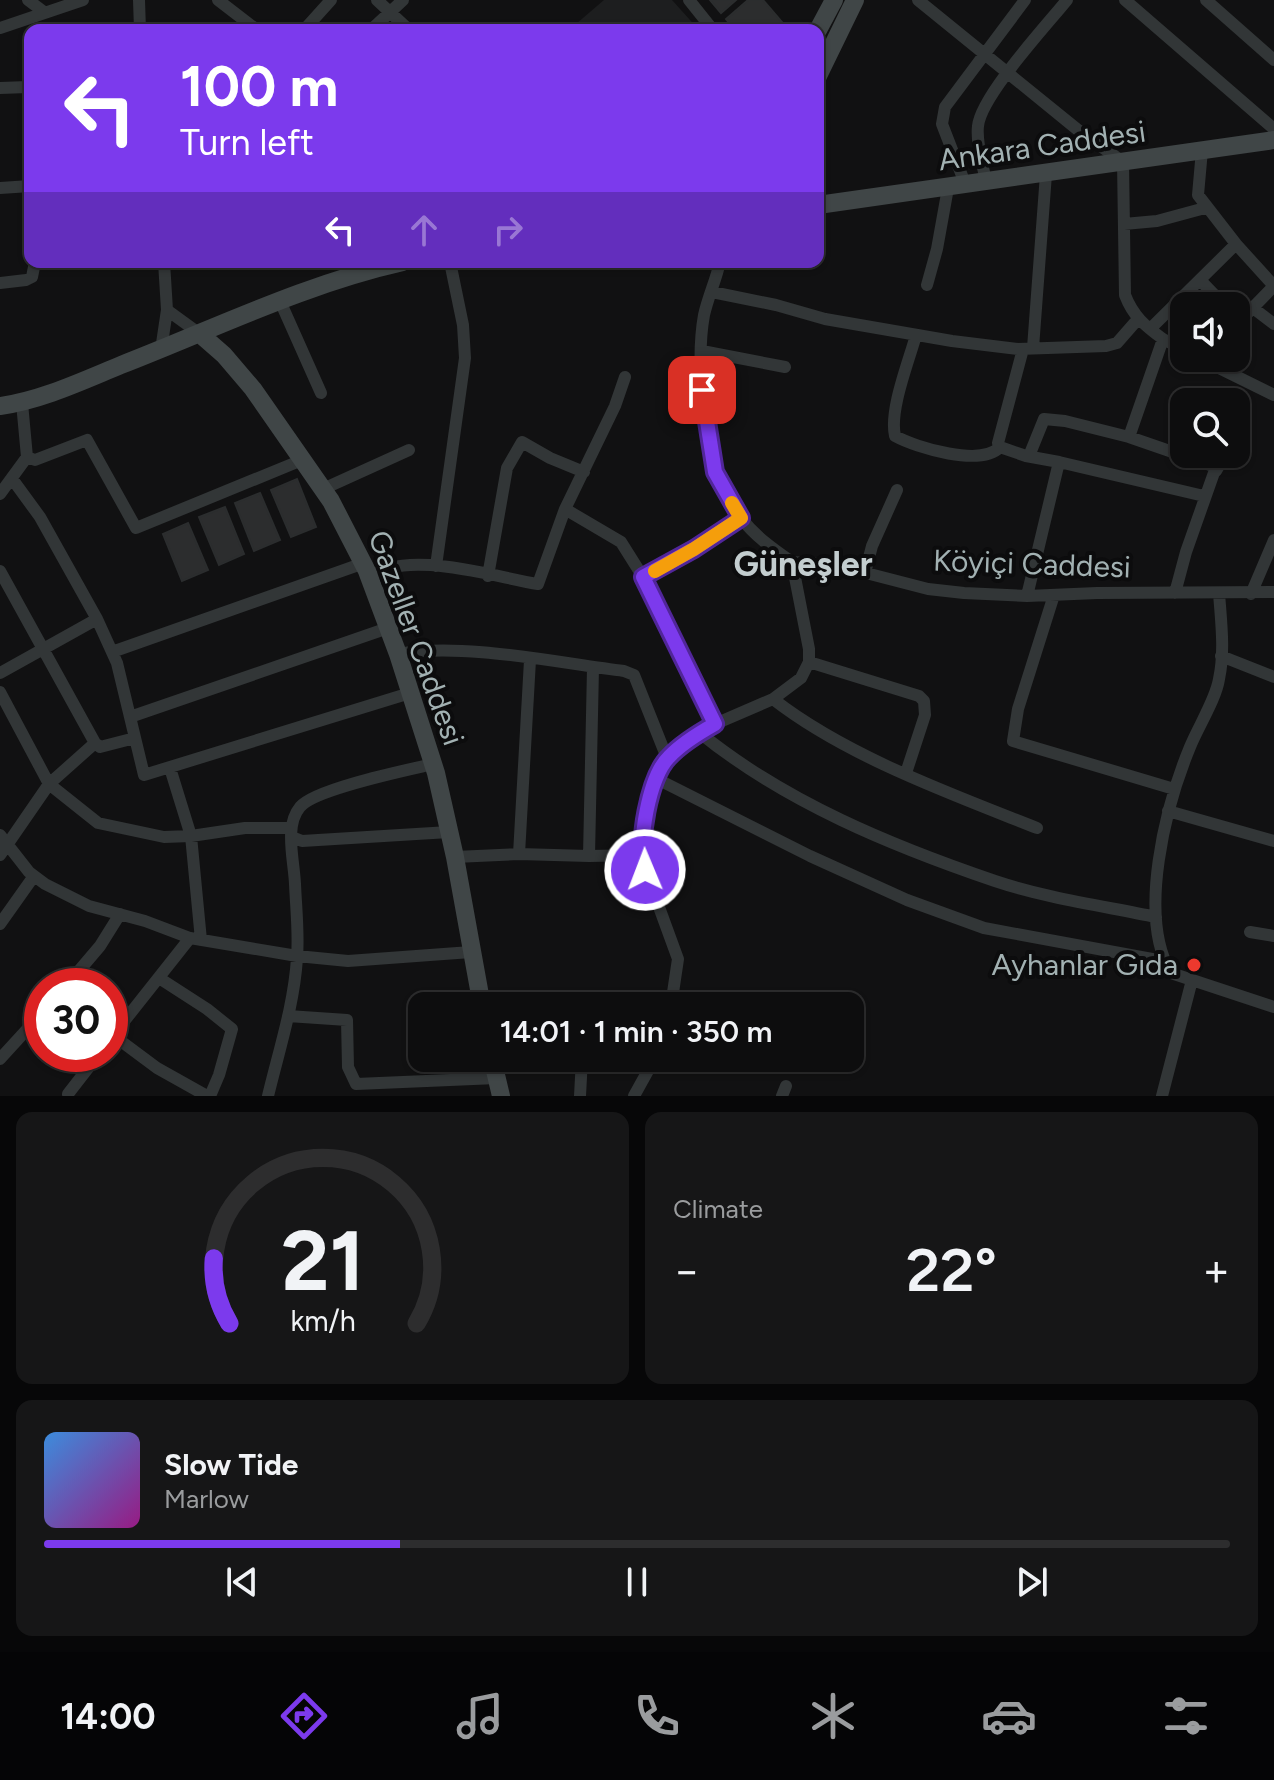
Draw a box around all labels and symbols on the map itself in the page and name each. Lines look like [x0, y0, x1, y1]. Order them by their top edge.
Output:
street label: Ankara Caddesi [936, 113, 1148, 178]
pin [668, 356, 736, 424]
street label: Gazeller Caddesi [360, 525, 472, 750]
street label: Köyiçi Caddesi [933, 542, 1132, 585]
district label: Güneşler [733, 544, 873, 585]
position arrow [603, 828, 687, 912]
place label: Ayhanlar Gıda [991, 946, 1178, 983]
marker: Ayhanlar Gıda [1185, 956, 1203, 974]
speed limit sign: 30 [24, 968, 128, 1072]

